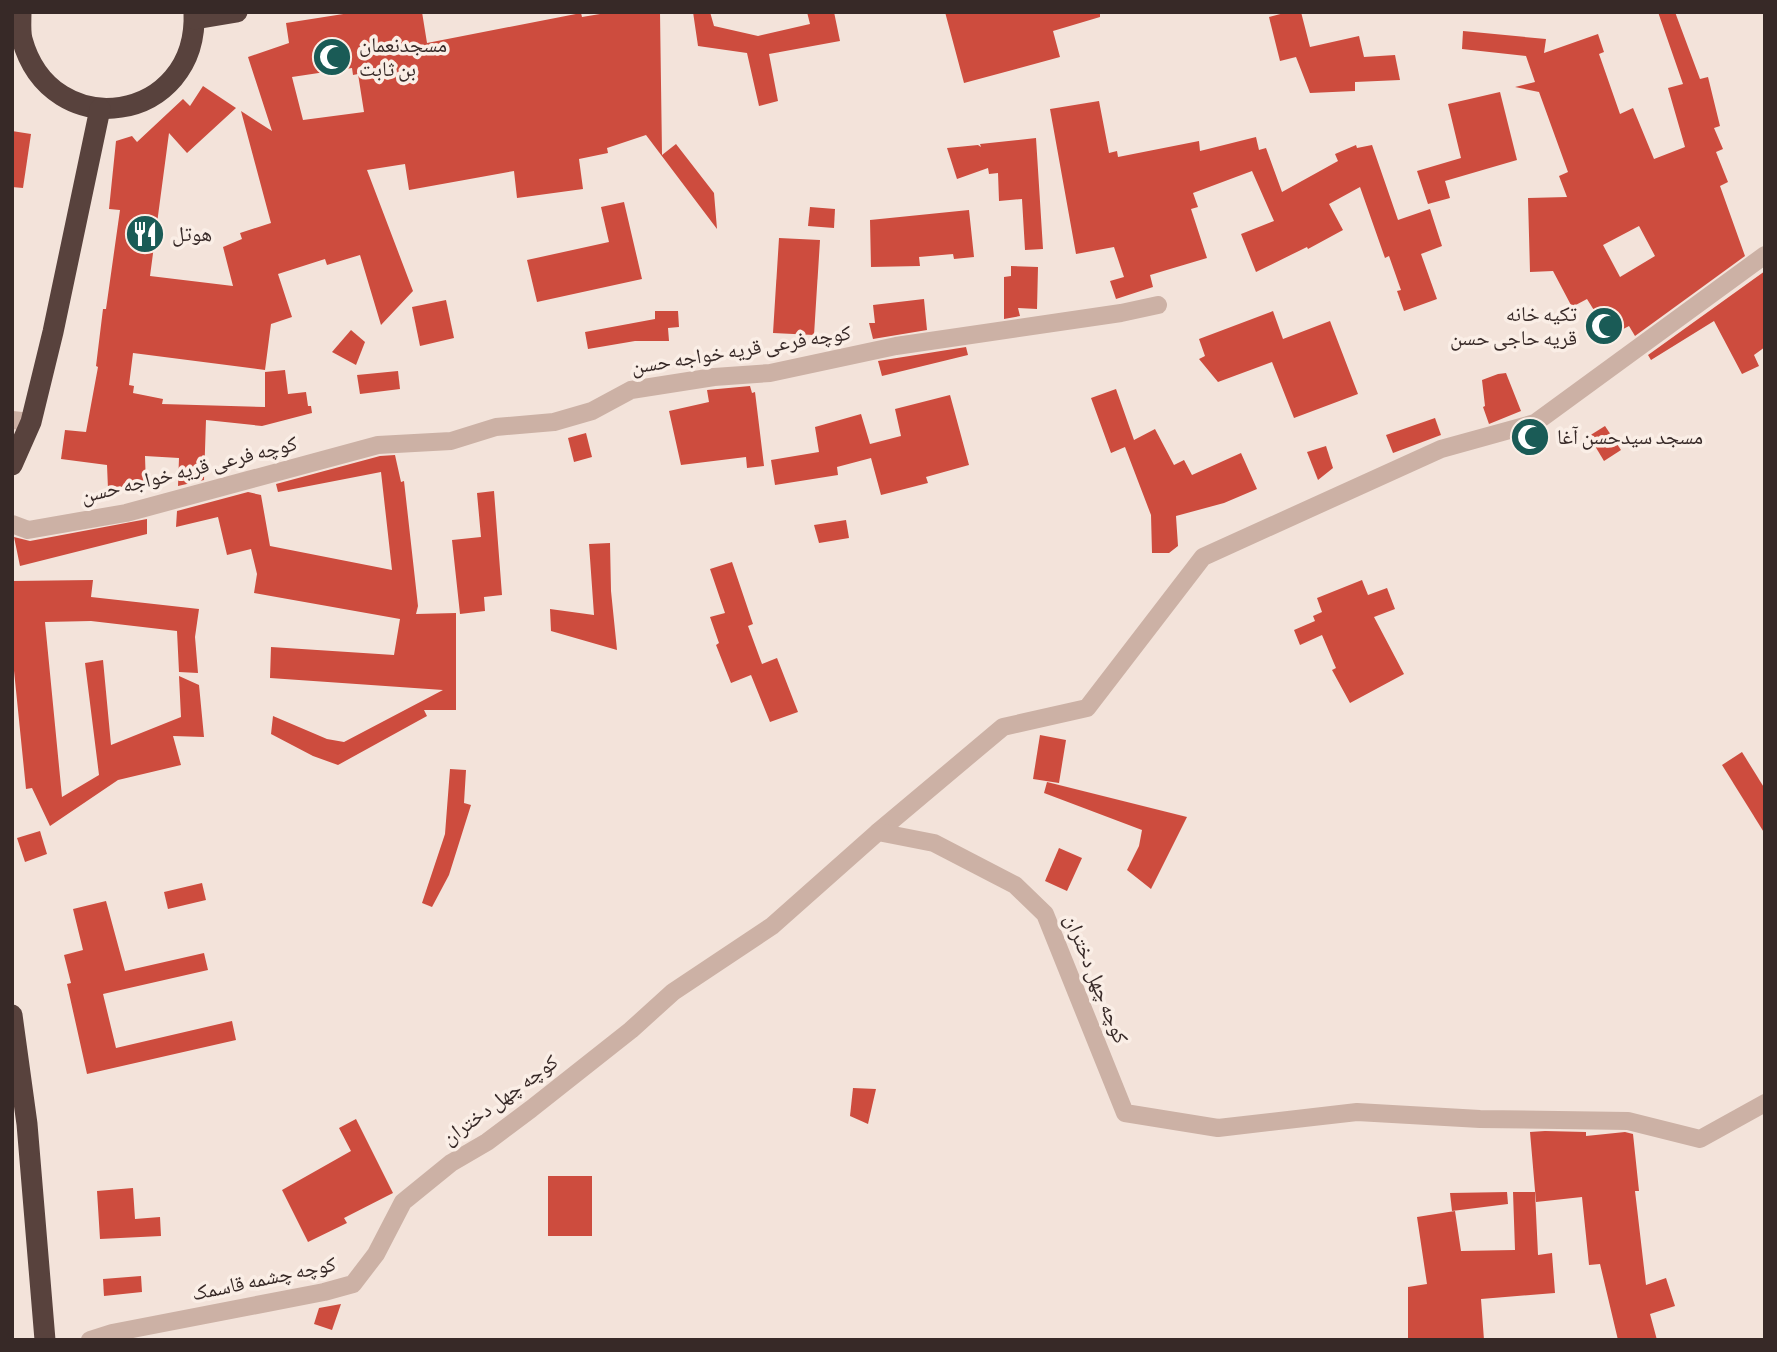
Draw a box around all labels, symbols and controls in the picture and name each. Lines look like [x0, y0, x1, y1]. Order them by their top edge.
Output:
place label: مسجدنعمان بن ثابت [359, 35, 447, 82]
mosque icon: مسجدنعمان بن ثابت [311, 36, 353, 78]
restaurant icon: هوتل [124, 213, 166, 255]
place label: هوتل [172, 224, 212, 247]
place label: تکیه خانه قریه حاجی حسن [1450, 304, 1577, 351]
mosque icon: تکیه خانه قریه حاجی حسن [1583, 305, 1625, 347]
street label: کوچه فرعی قریه خواجه حسن [630, 322, 853, 380]
mosque icon: مسجد سیدحسن آغا [1509, 416, 1551, 458]
place label: مسجد سیدحسن آغا [1557, 426, 1703, 450]
street label: کوچه فرعی قریه خواجه حسن [79, 433, 300, 509]
street label: کوچه چهل دختران [1059, 911, 1132, 1048]
street label: کوچه چهل دختران [438, 1051, 563, 1151]
street label: کوچه چشمه قاسمک [190, 1253, 338, 1305]

